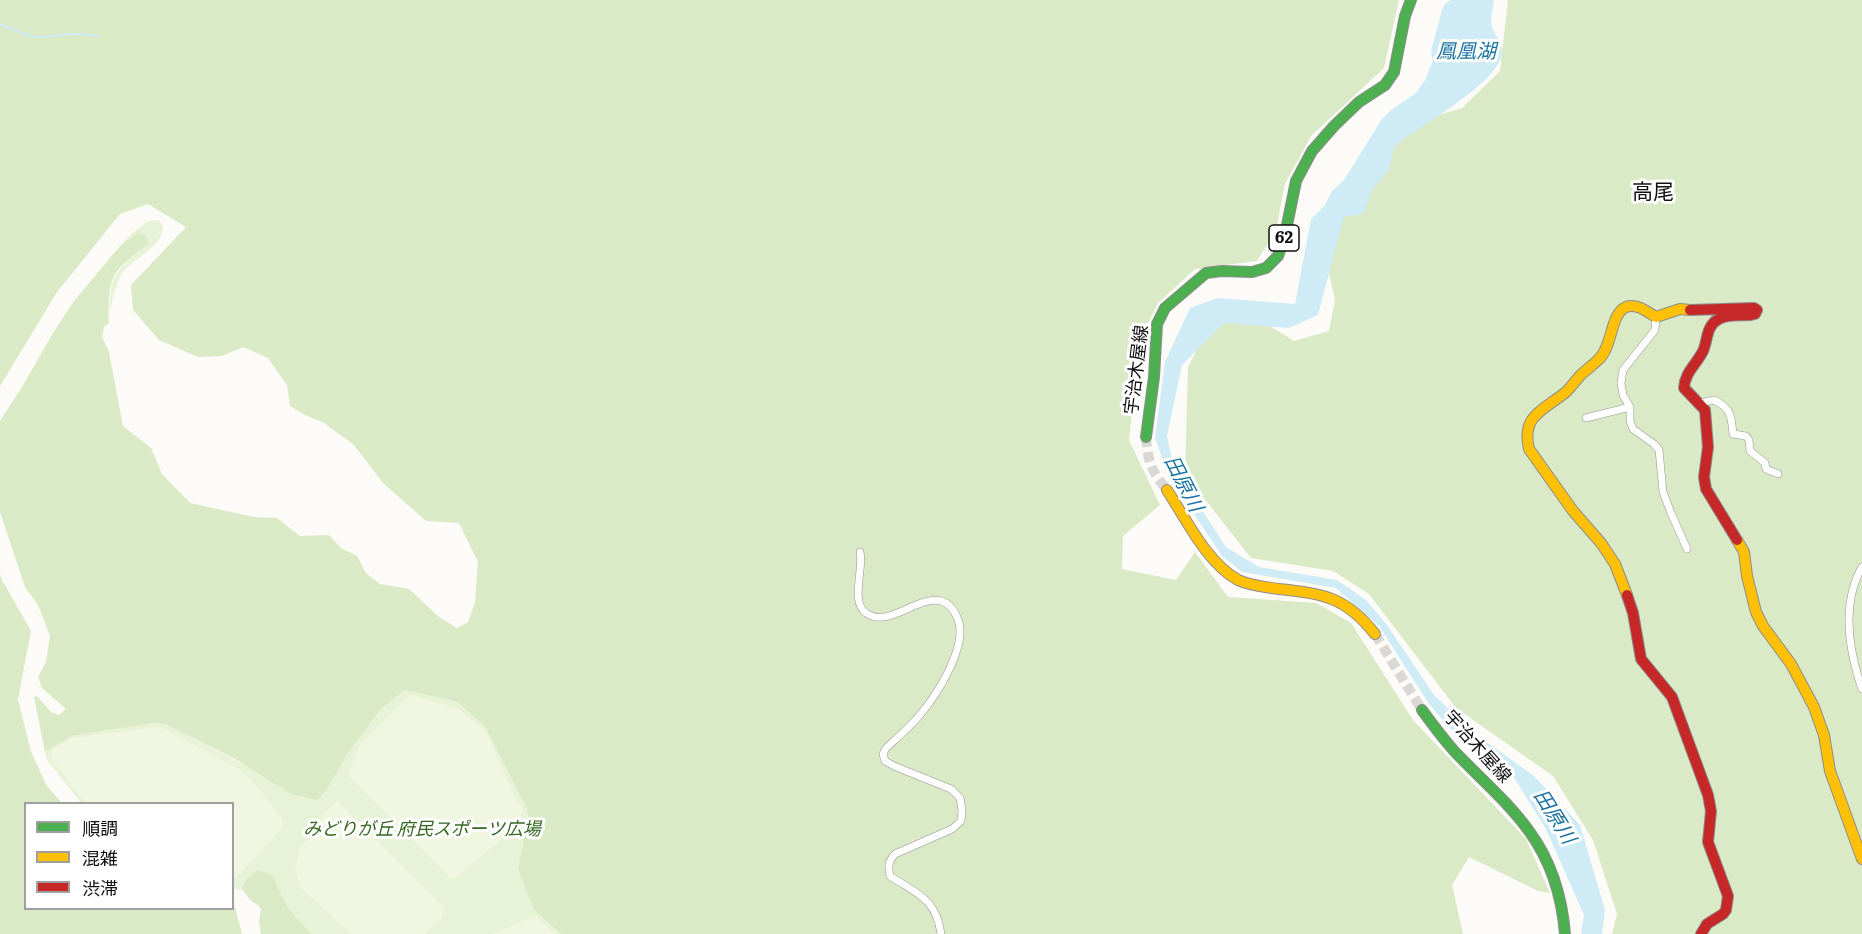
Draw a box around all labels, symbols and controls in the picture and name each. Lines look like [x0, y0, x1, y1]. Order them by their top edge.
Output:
water label: 鳳凰湖 [1436, 40, 1496, 64]
district label: 高尾 [1632, 180, 1674, 206]
road number: 62 [1269, 225, 1299, 251]
street label: 宇治木屋線 [1121, 324, 1153, 416]
water label: 田原川 [1159, 452, 1207, 516]
street label: 宇治木屋線 [1439, 706, 1515, 788]
water label: 田原川 [1528, 785, 1580, 849]
legend [24, 802, 234, 910]
text: 順調 [82, 814, 118, 841]
park label: みどりが丘 府民スポーツ広場 [303, 819, 541, 841]
text: 混雑 [82, 844, 118, 871]
text: 渋滞 [82, 874, 118, 901]

